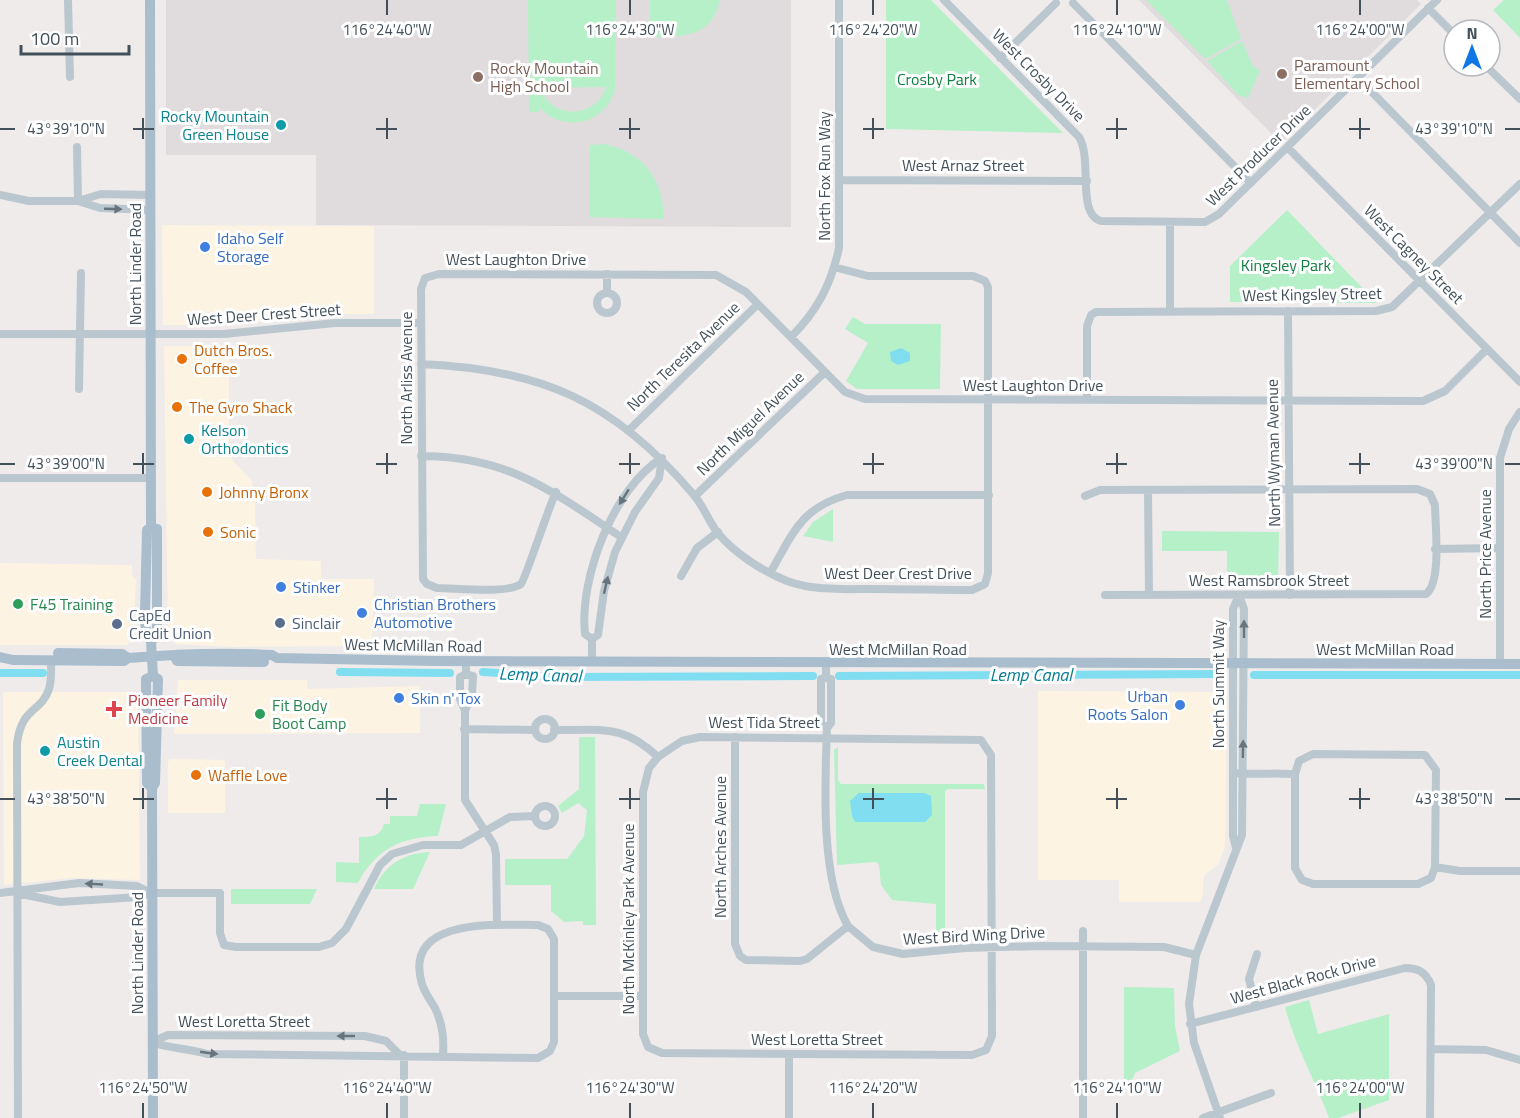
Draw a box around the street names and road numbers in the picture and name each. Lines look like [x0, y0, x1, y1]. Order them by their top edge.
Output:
street label: West Crosby Drive [987, 23, 1091, 127]
street label: West Producer Drive [1200, 99, 1316, 211]
street label: North Fox Run Way [812, 111, 836, 241]
street label: West Arnaz Street [902, 153, 1024, 177]
street label: West Cagney Street [1359, 199, 1470, 310]
street label: North Linder Road [123, 203, 147, 325]
street label: West Laughton Drive [446, 247, 586, 271]
street label: West Kingsley Street [1242, 281, 1382, 307]
street label: North Teresita Avenue [621, 296, 745, 416]
street label: West Deer Crest Street [186, 297, 342, 331]
street label: North Arliss Avenue [394, 311, 418, 445]
street label: North Miguel Avenue [691, 365, 809, 481]
street label: West Laughton Drive [963, 373, 1103, 397]
street label: North Wyman Avenue [1260, 379, 1286, 527]
street label: North Price Avenue [1473, 489, 1497, 619]
street label: West Deer Crest Drive [824, 561, 972, 585]
street label: West Ramsbrook Street [1189, 568, 1350, 592]
street label: North Summit Way [1206, 619, 1230, 748]
street label: West McMillan Road [344, 632, 482, 658]
street label: West McMillan Road [829, 637, 967, 661]
street label: West McMillan Road [1316, 637, 1454, 661]
street label: West Tida Street [708, 710, 820, 734]
street label: North Arches Avenue [708, 776, 732, 918]
street label: North McKinley Park Avenue [616, 823, 640, 1015]
street label: North Linder Road [125, 892, 149, 1014]
street label: West Bird Wing Drive [902, 919, 1046, 951]
street label: West Black Rock Drive [1228, 948, 1378, 1010]
street label: West Loretta Street [178, 1009, 310, 1033]
street label: West Loretta Street [751, 1027, 883, 1051]

